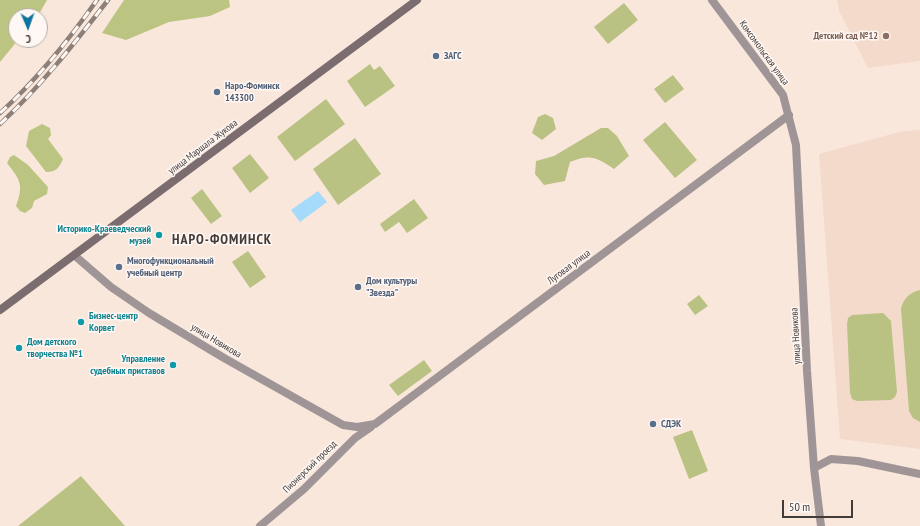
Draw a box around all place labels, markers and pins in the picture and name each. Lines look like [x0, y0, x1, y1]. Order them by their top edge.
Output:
place label: Детский сад №12 [813, 30, 878, 42]
marker: Детский сад №12 [881, 31, 891, 41]
place label: ЗАГС [444, 50, 462, 62]
marker: ЗАГС [431, 51, 441, 61]
place label: Наро-Фоминск 143300 [225, 80, 280, 104]
marker: Наро-Фоминск 143300 [212, 87, 222, 97]
place label: Историко-Краеведческий музей [58, 223, 151, 246]
marker: Историко-Краеведческий музей [154, 230, 164, 240]
place label: Многофункциональный учебный центр [127, 255, 214, 278]
marker: Многофункциональный учебный центр [114, 262, 124, 272]
place label: Дом культуры "Звезда" [366, 275, 417, 298]
marker: Дом культуры "Звезда" [353, 282, 363, 292]
place label: Бизнес-центр Корвет [89, 310, 138, 334]
marker: Бизнес-центр Корвет [76, 317, 86, 327]
place label: Дом детского творчества №1 [27, 336, 83, 360]
marker: Дом детского творчества №1 [14, 343, 24, 353]
place label: Управление судебных приставов [90, 353, 165, 376]
marker: Управление судебных приставов [168, 360, 178, 370]
place label: СДЭК [661, 418, 681, 430]
marker: СДЭК [648, 419, 658, 429]

